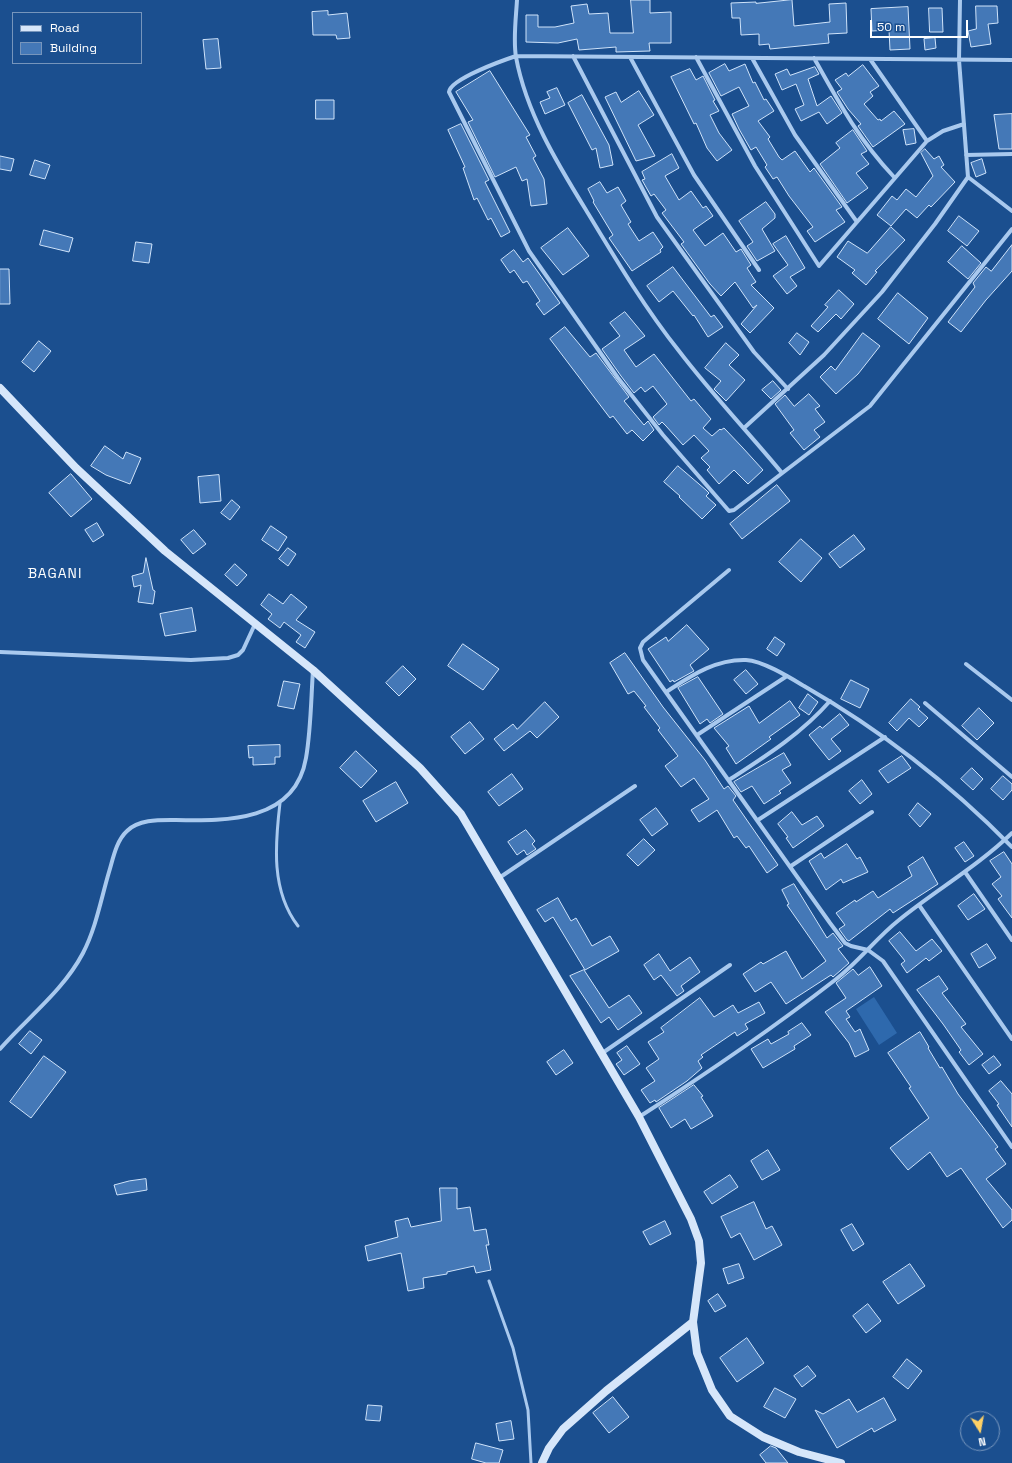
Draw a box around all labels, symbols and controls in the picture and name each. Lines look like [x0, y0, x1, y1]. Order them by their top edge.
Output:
legend [12, 12, 142, 64]
scale bar [872, 12, 970, 38]
text: 50 m [877, 19, 905, 35]
text: Road [50, 20, 79, 36]
text: Building [50, 40, 97, 56]
district label: BAGANI [28, 566, 82, 582]
north arrow [960, 1411, 1000, 1451]
text: N [977, 1434, 987, 1449]

